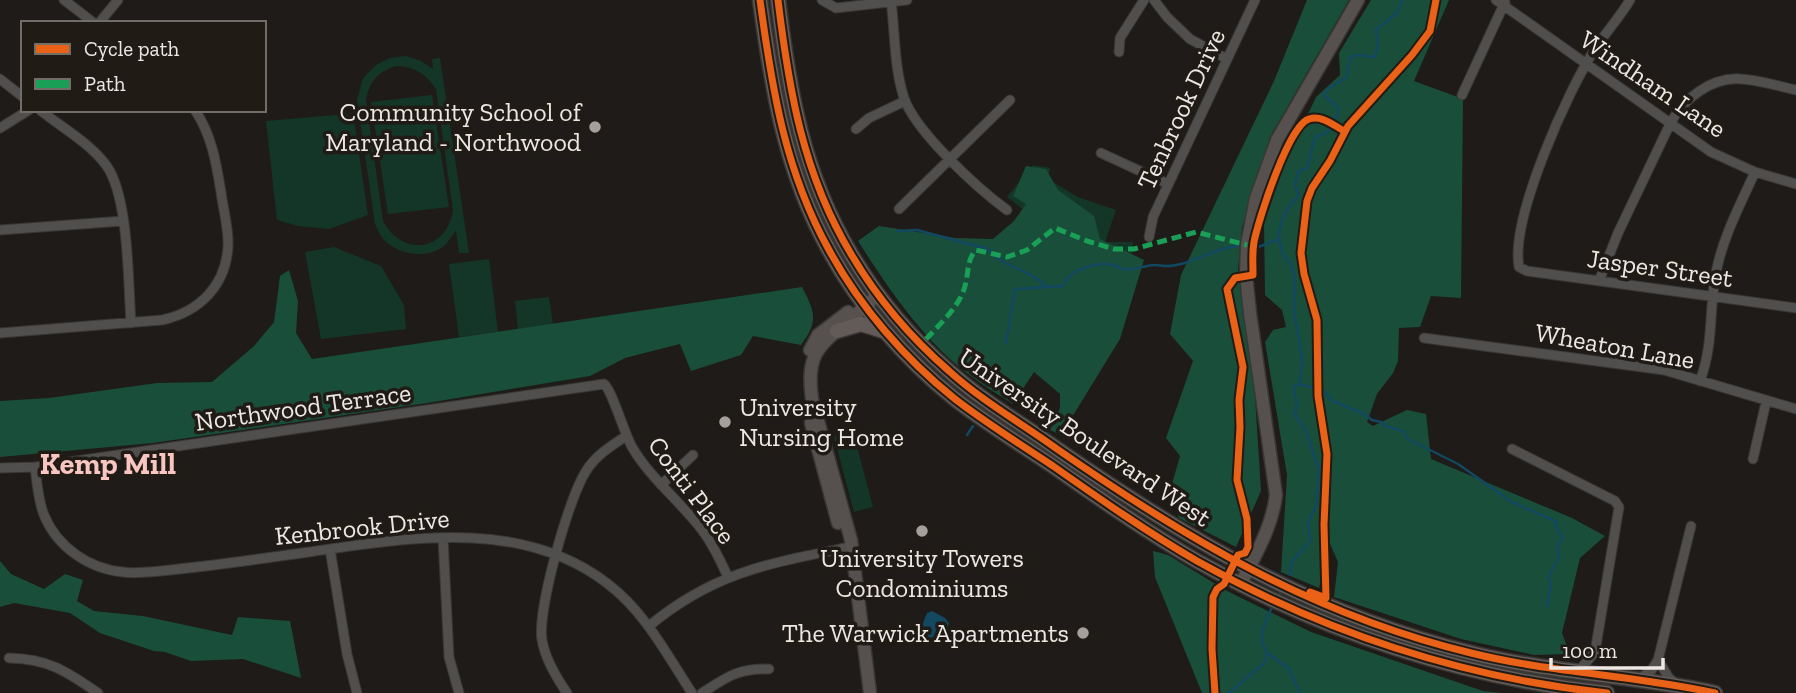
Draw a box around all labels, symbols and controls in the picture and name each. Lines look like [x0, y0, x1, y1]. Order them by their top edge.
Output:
legend [21, 21, 266, 112]
street label: Windham Lane [1574, 23, 1732, 145]
street label: Tenbrook Drive [1130, 24, 1232, 194]
text: Cycle path [84, 36, 179, 61]
text: Path [84, 71, 126, 96]
place label: Community School of Maryland - Northwood [325, 96, 583, 158]
marker: Community School of Maryland - Northwood [587, 119, 603, 135]
street label: Jasper Street [1585, 242, 1735, 294]
street label: Wheaton Lane [1533, 316, 1697, 376]
street label: University Boulevard West [953, 341, 1217, 534]
street label: Northwood Terrace [193, 376, 413, 438]
place label: University Nursing Home [739, 391, 904, 453]
marker: University Nursing Home [717, 414, 733, 430]
street label: Conti Place [641, 430, 743, 550]
district label: Kemp Mill [40, 446, 177, 482]
street label: Kenbrook Drive [273, 502, 451, 552]
marker: University Towers Condominiums [914, 523, 930, 539]
place label: University Towers Condominiums [820, 542, 1024, 604]
place label: The Warwick Apartments [782, 617, 1069, 649]
marker: The Warwick Apartments [1075, 625, 1091, 641]
scale bar [1551, 626, 1663, 670]
text: 100 m [1562, 638, 1617, 663]

